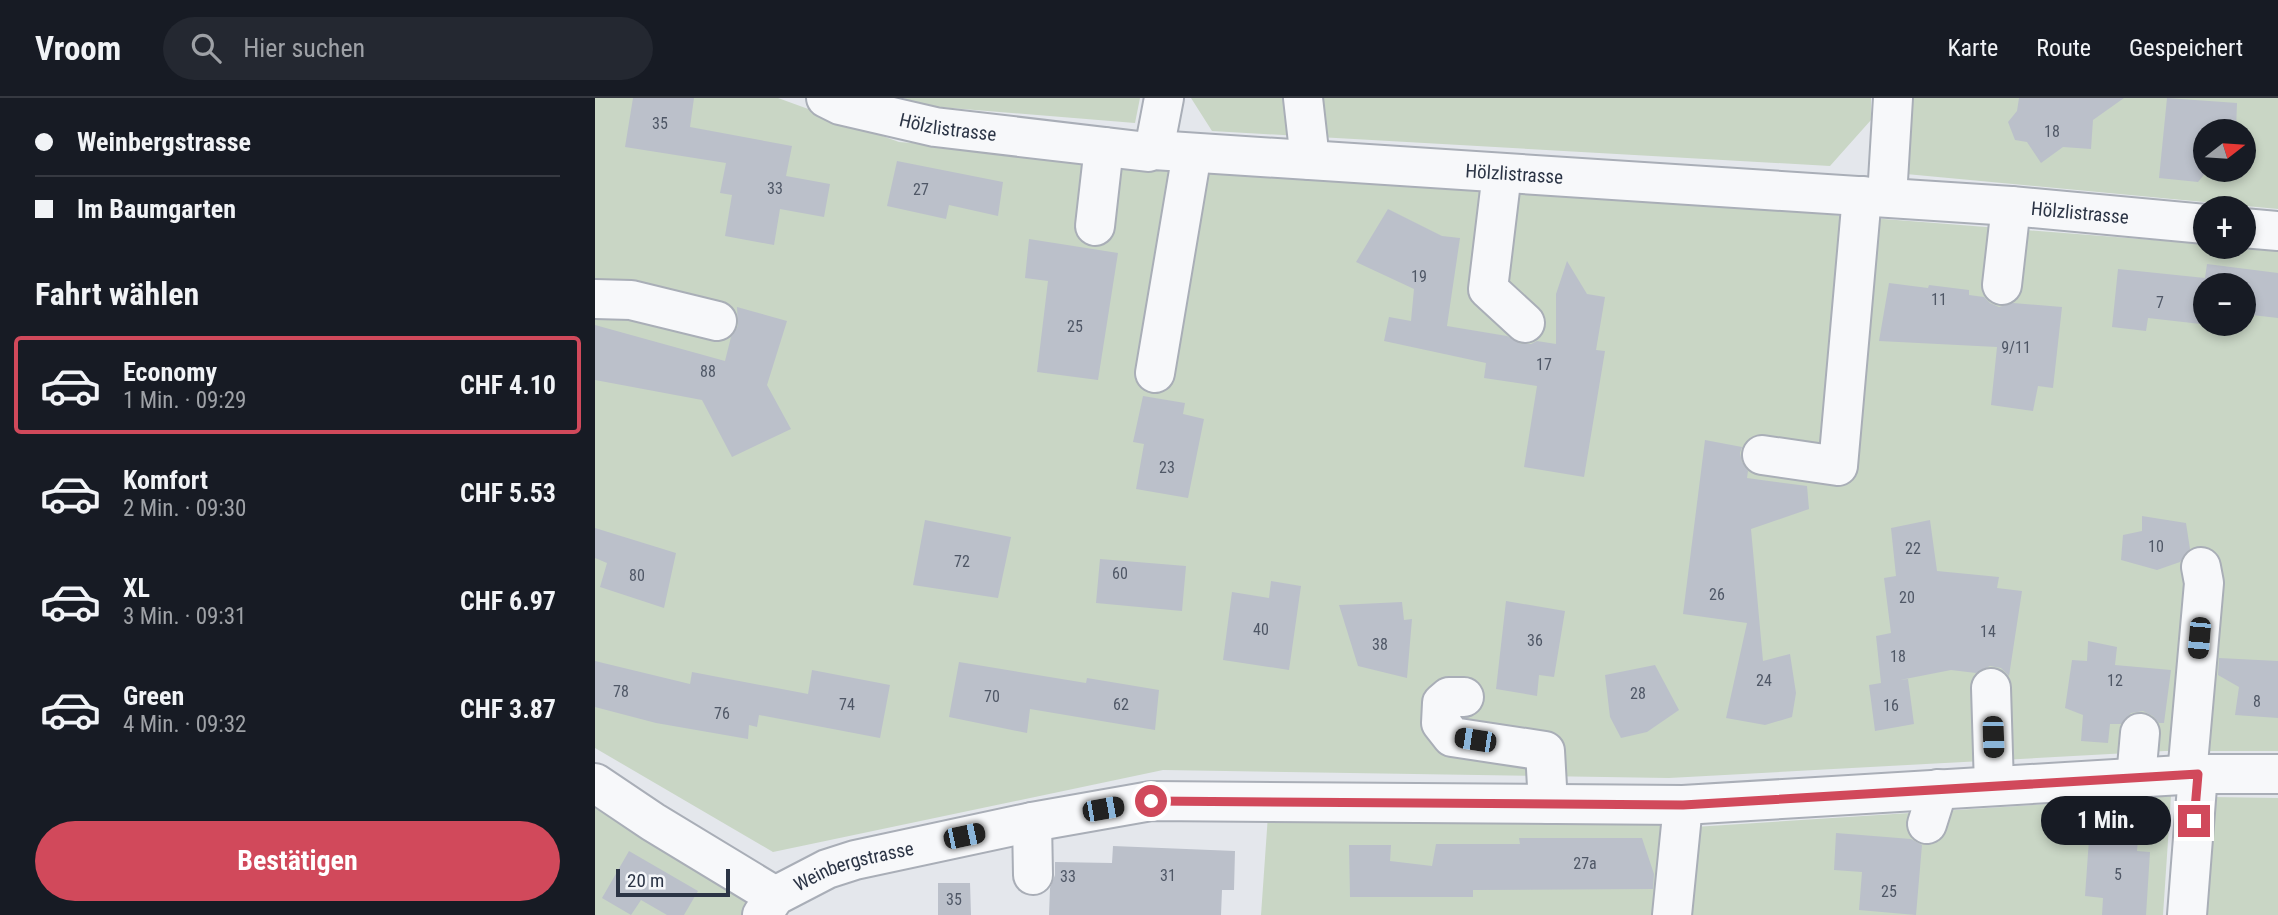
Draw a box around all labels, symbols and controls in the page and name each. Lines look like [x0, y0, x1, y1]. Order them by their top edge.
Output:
search box [163, 17, 653, 80]
text: Vroom [35, 29, 121, 68]
icon: search [187, 29, 225, 67]
text: Hier suchen [243, 33, 365, 63]
text: Karte [1948, 34, 1998, 62]
text: Route [2036, 34, 2091, 62]
text: Gespeichert [2129, 34, 2243, 62]
street label: Hölzlistrasse [897, 108, 998, 146]
house number: 35 [652, 114, 668, 133]
north arrow [2193, 119, 2256, 182]
map controls [2193, 119, 2256, 336]
house number: 18 [2044, 122, 2060, 141]
text: Weinbergstrasse [77, 127, 251, 157]
street label: Hölzlistrasse [1465, 159, 1564, 188]
house number: 33 [767, 179, 783, 198]
house number: 27 [913, 180, 929, 199]
text: Im Baumgarten [77, 194, 236, 224]
street label: Hölzlistrasse [2030, 196, 2130, 228]
button: + [2193, 196, 2256, 259]
house number: 19 [1411, 267, 1427, 286]
button: − [2193, 273, 2256, 336]
text: Fahrt wählen [35, 275, 199, 313]
house number: 11 [1931, 290, 1947, 309]
house number: 7 [2156, 293, 2164, 312]
house number: 25 [1067, 317, 1083, 336]
house number: 9/11 [2001, 338, 2031, 357]
icon: car [39, 354, 102, 417]
house number: 17 [1536, 355, 1552, 374]
text: Economy [123, 357, 217, 387]
house number: 88 [700, 362, 716, 381]
text: CHF 4.10 [460, 370, 556, 400]
text: 1 Min. · 09:29 [123, 387, 246, 414]
house number: 23 [1159, 458, 1175, 477]
icon: car [39, 462, 102, 525]
text: Komfort [123, 465, 208, 495]
text: CHF 5.53 [460, 478, 556, 508]
text: 2 Min. · 09:30 [123, 495, 246, 522]
house number: 10 [2148, 537, 2164, 556]
house number: 22 [1905, 539, 1921, 558]
house number: 72 [954, 552, 970, 571]
house number: 60 [1112, 564, 1128, 583]
house number: 80 [629, 566, 645, 585]
icon: car [39, 570, 102, 633]
text: XL [123, 573, 150, 603]
house number: 26 [1709, 585, 1725, 604]
text: CHF 6.97 [460, 586, 556, 616]
house number: 20 [1899, 588, 1915, 607]
text: 3 Min. · 09:31 [123, 603, 246, 630]
car [2187, 616, 2212, 660]
house number: 40 [1253, 620, 1269, 639]
house number: 14 [1980, 622, 1996, 641]
house number: 36 [1527, 631, 1543, 650]
house number: 38 [1372, 635, 1388, 654]
house number: 18 [1890, 647, 1906, 666]
house number: 24 [1756, 671, 1772, 690]
house number: 12 [2107, 671, 2123, 690]
icon: car [39, 678, 102, 741]
text: Green [123, 681, 184, 711]
house number: 78 [613, 682, 629, 701]
house number: 28 [1630, 684, 1646, 703]
house number: 70 [984, 687, 1000, 706]
house number: 8 [2253, 692, 2261, 711]
text: CHF 3.87 [460, 694, 556, 724]
house number: 74 [839, 695, 855, 714]
house number: 62 [1113, 695, 1129, 714]
house number: 16 [1883, 696, 1899, 715]
house number: 76 [714, 704, 730, 723]
text: 4 Min. · 09:32 [123, 711, 246, 738]
car [1982, 716, 2005, 758]
car [1453, 726, 1498, 754]
route start [1135, 785, 1167, 817]
car [1081, 795, 1126, 823]
callout: 1 Min. [2040, 796, 2169, 846]
route end [2178, 805, 2210, 837]
text: 1 Min. [2077, 807, 2135, 834]
button: Bestätigen [35, 821, 560, 901]
car [942, 821, 987, 851]
street label: Weinbergstrasse [790, 836, 916, 896]
house number: 27a [1573, 854, 1597, 873]
house number: 5 [2114, 865, 2122, 884]
scale bar [616, 866, 730, 898]
house number: 31 [1160, 866, 1176, 885]
house number: 33 [1060, 867, 1076, 886]
text: 20 m [627, 869, 664, 892]
house number: 25 [1881, 882, 1897, 901]
house number: 35 [946, 890, 962, 909]

